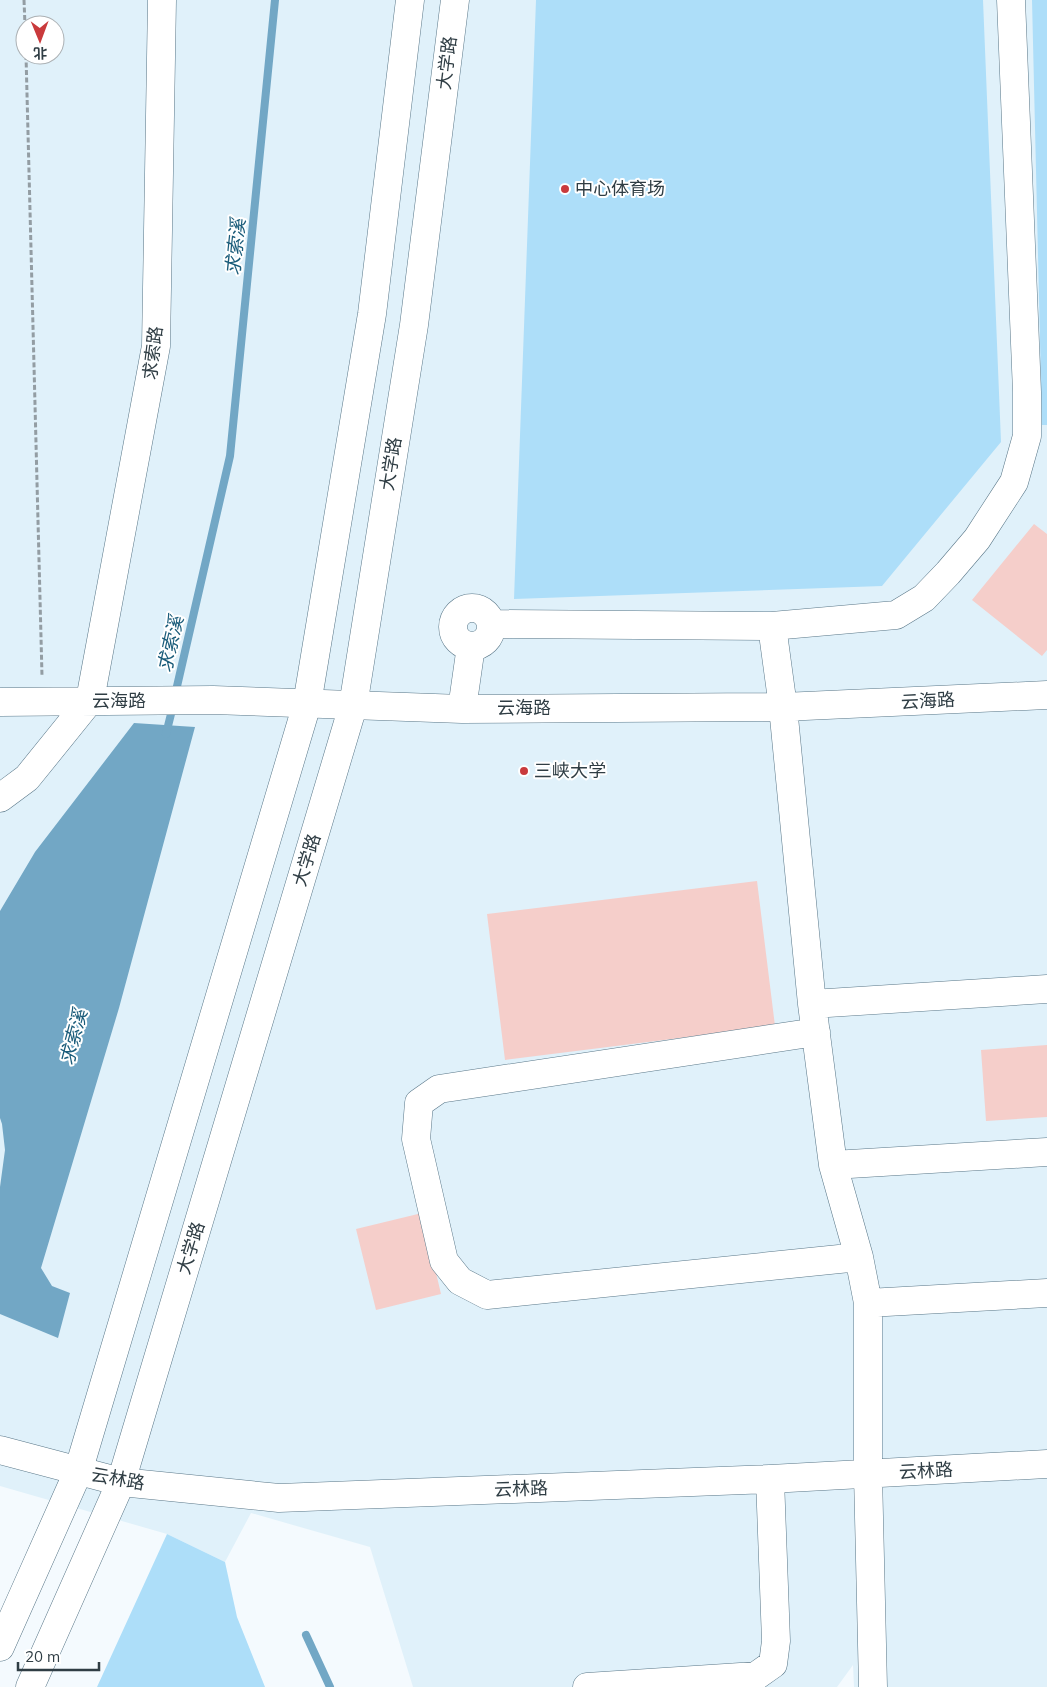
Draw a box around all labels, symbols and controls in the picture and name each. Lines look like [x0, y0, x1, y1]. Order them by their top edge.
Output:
north arrow [15, 15, 65, 65]
street label: 大学路 [432, 35, 461, 91]
text: 北 [33, 44, 47, 62]
place label: 中心体育场 [575, 177, 665, 200]
marker: 中心体育场 [559, 183, 571, 195]
water label: 求索溪 [220, 215, 250, 277]
street label: 求索路 [138, 325, 167, 381]
street label: 大学路 [375, 435, 406, 492]
water label: 求索溪 [152, 612, 189, 674]
street label: 云海路 [900, 688, 956, 713]
street label: 云海路 [92, 689, 146, 712]
street label: 云海路 [497, 696, 551, 719]
place label: 三峡大学 [534, 759, 606, 782]
marker: 三峡大学 [518, 765, 530, 777]
street label: 大学路 [288, 831, 325, 889]
water label: 求索溪 [54, 1004, 92, 1068]
street label: 大学路 [172, 1219, 209, 1277]
street label: 云林路 [898, 1458, 954, 1483]
street label: 云林路 [90, 1462, 147, 1495]
street label: 云林路 [494, 1476, 548, 1501]
scale bar [18, 1640, 99, 1672]
text: 20 m [25, 1647, 60, 1666]

